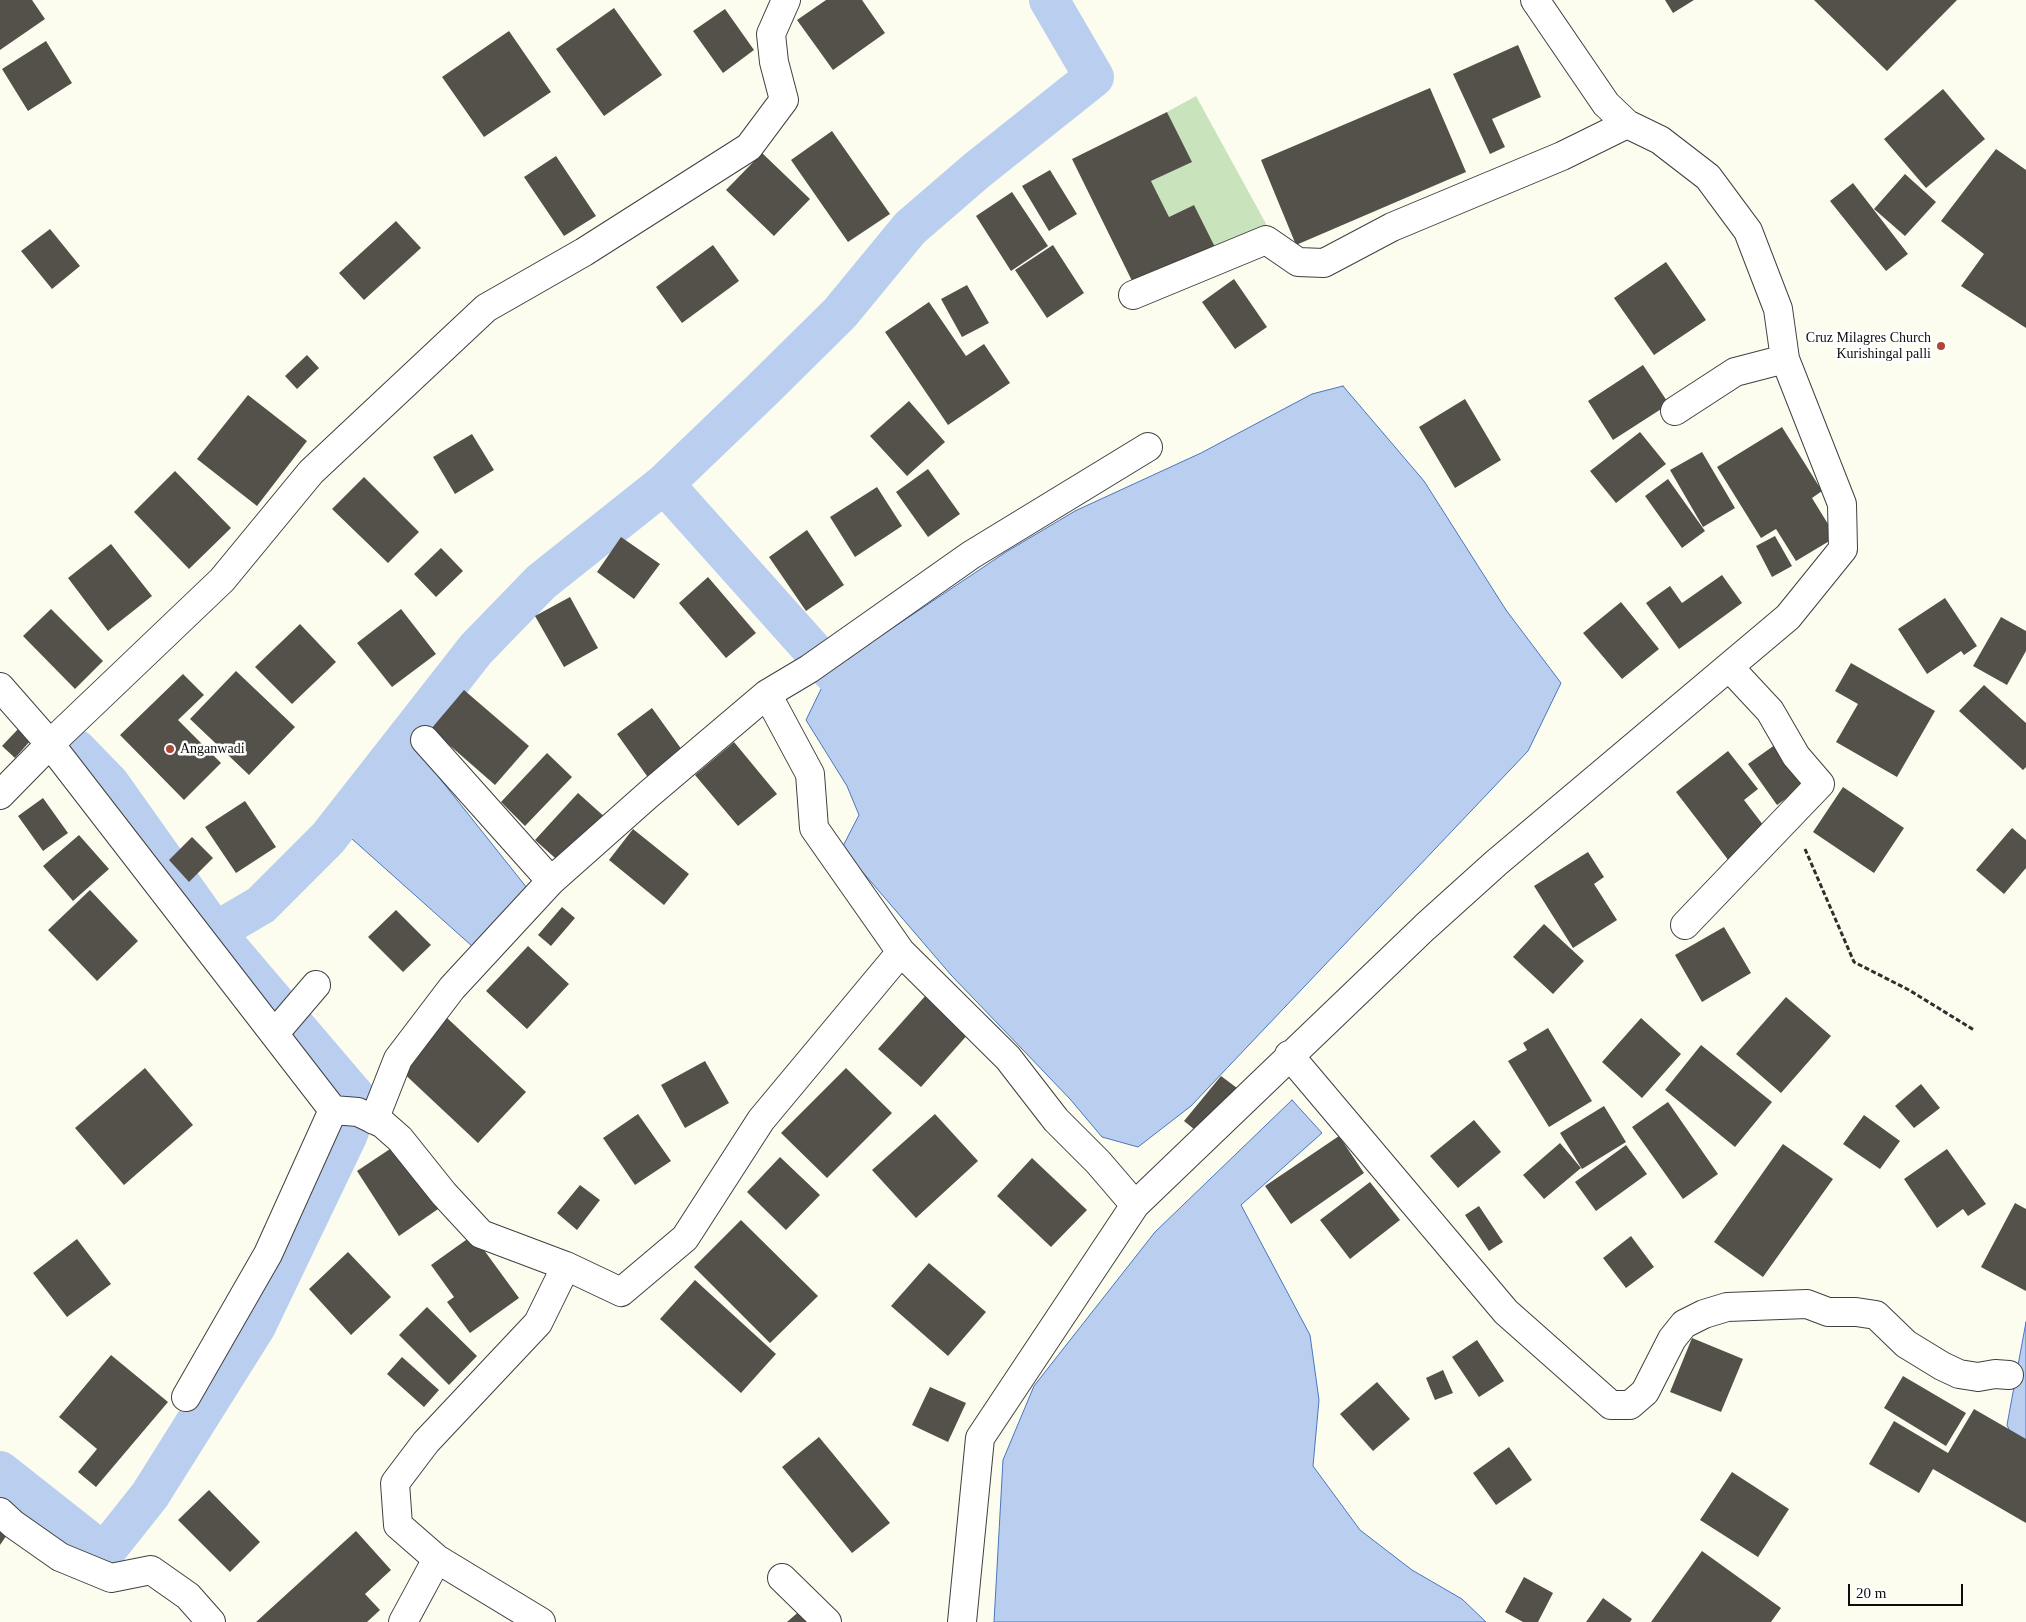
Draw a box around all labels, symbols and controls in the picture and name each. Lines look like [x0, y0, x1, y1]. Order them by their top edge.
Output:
place label: Cruz Milagres Church Kurishingal palli [1806, 330, 1931, 362]
marker: Cruz Milagres Church Kurishingal palli [1935, 340, 1947, 352]
place label: Anganwadi [180, 741, 245, 757]
marker: Anganwadi [164, 743, 176, 755]
scale bar [1851, 1574, 1966, 1606]
text: 20 m [1856, 1585, 1886, 1601]

